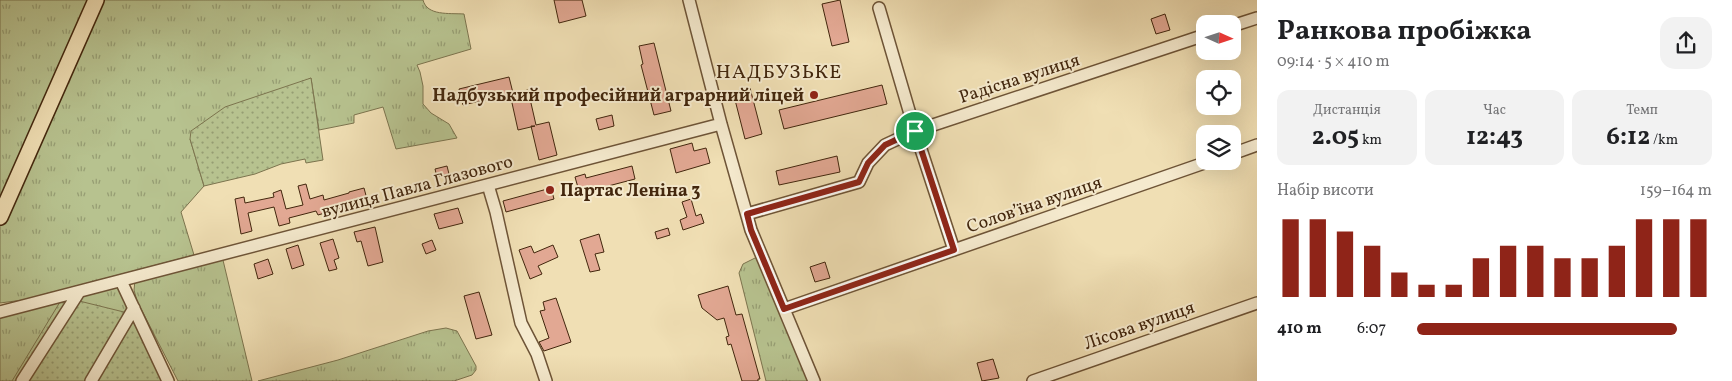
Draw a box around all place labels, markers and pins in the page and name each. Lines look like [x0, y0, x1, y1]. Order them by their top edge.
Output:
place label: Надбузький професійний аграрний ліцей [432, 84, 804, 109]
marker: Надбузький професійний аграрний ліцей [808, 89, 820, 101]
pin [894, 110, 936, 152]
place label: Партас Леніна 3 [560, 179, 701, 204]
marker: Партас Леніна 3 [544, 184, 556, 196]

